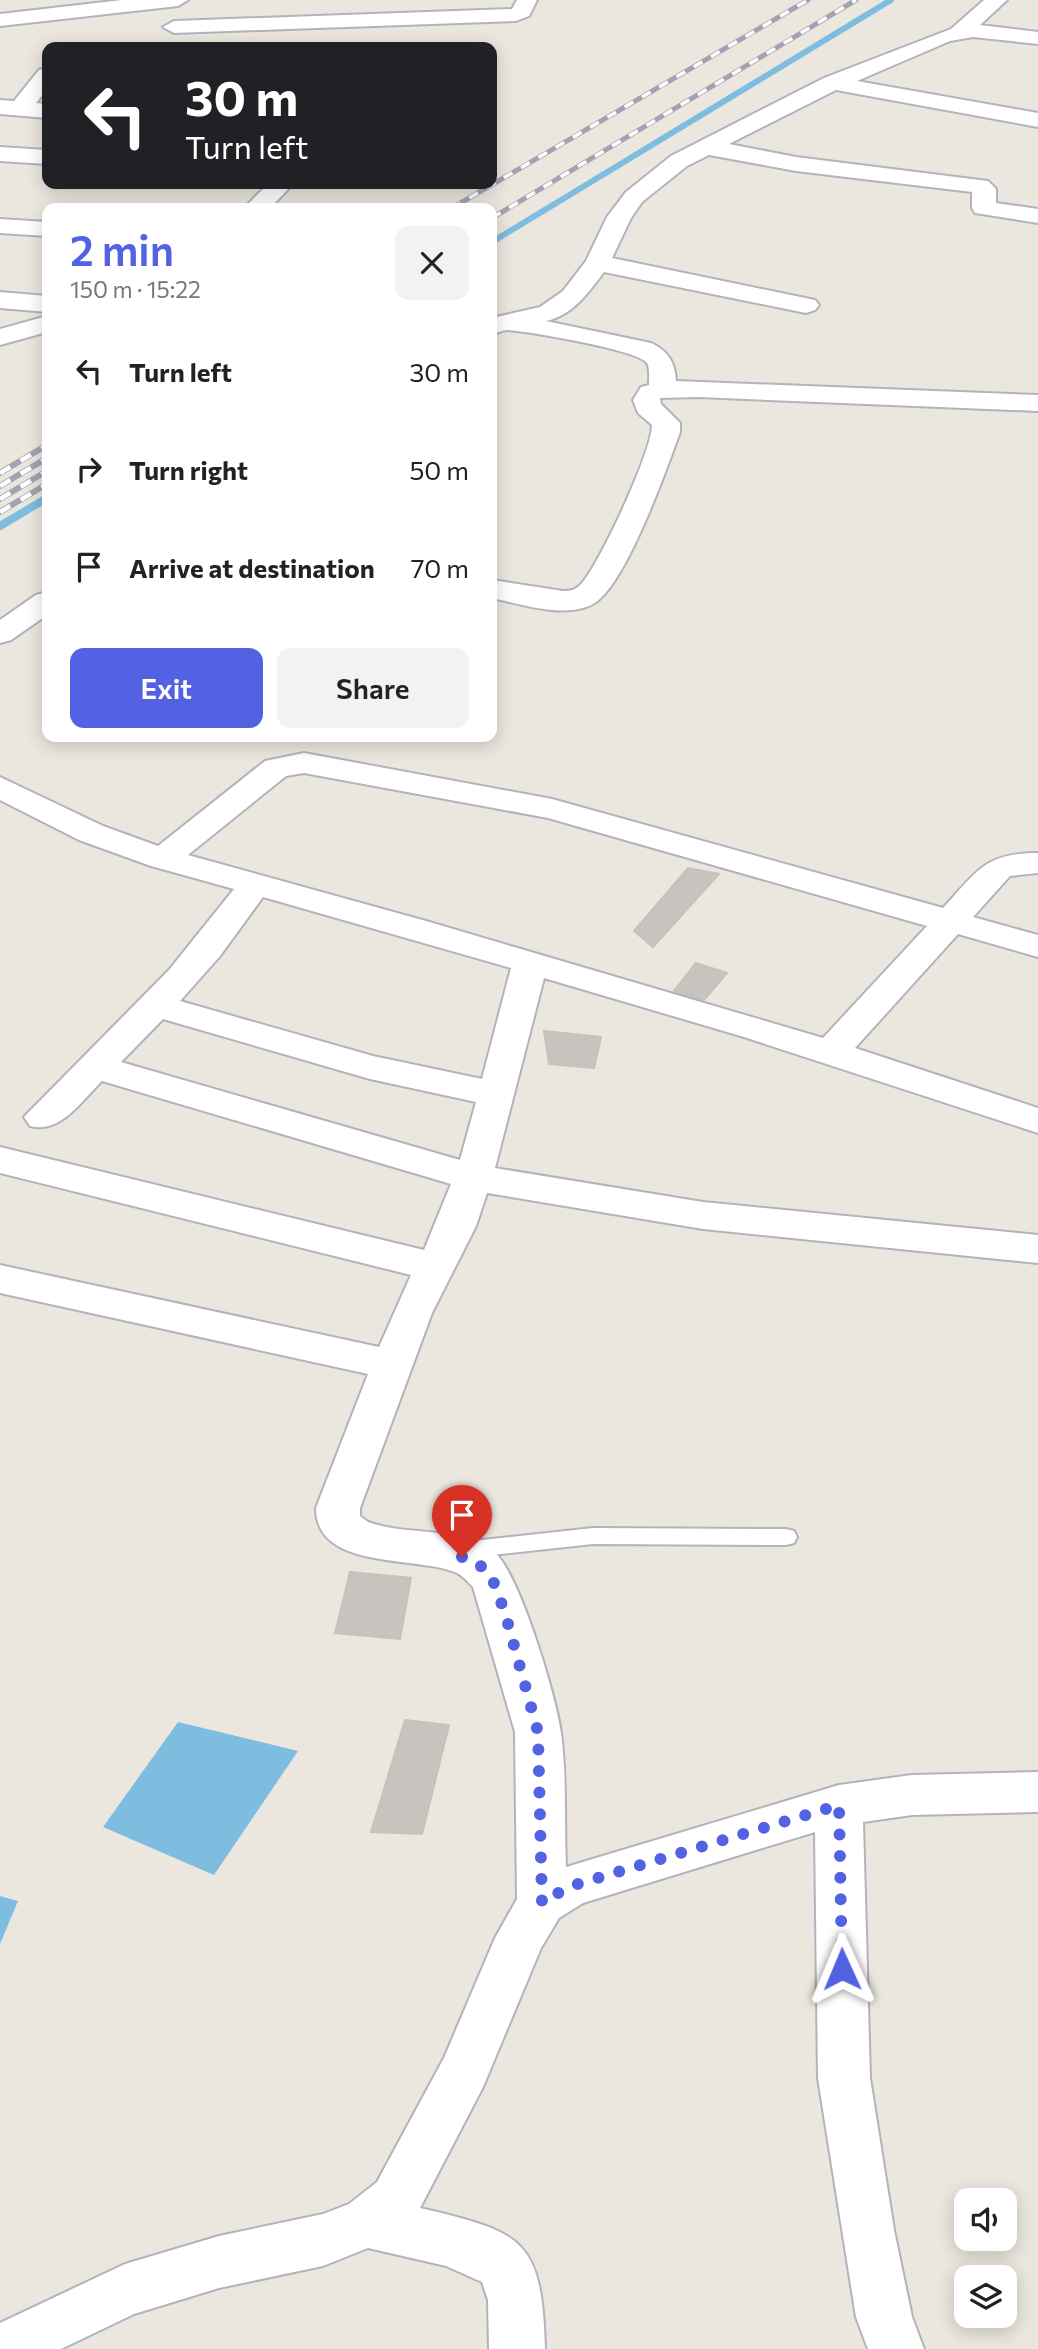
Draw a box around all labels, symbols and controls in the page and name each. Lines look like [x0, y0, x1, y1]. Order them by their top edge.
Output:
text: 30 m [185, 66, 298, 126]
icon: left [70, 70, 161, 161]
text: Turn left [185, 126, 309, 166]
text: 2 min [70, 223, 174, 275]
button: close [395, 226, 469, 300]
text: 150 m · 15:22 [70, 275, 201, 303]
icon: left [70, 352, 108, 390]
text: Turn left [129, 356, 232, 387]
text: 30 m [410, 356, 469, 387]
icon: right [70, 450, 108, 488]
text: Turn right [129, 454, 248, 485]
text: 50 m [409, 454, 469, 485]
icon: arrive [70, 548, 108, 586]
text: Arrive at destination [129, 552, 375, 583]
text: 70 m [411, 552, 469, 583]
button: Exit [70, 648, 263, 728]
button: Share [277, 648, 469, 728]
pin [432, 1485, 492, 1557]
icon: arrive [443, 1496, 481, 1534]
position arrow [805, 1932, 879, 2006]
map controls [954, 2188, 1017, 2328]
button: sound [954, 2188, 1017, 2251]
button: layers [954, 2265, 1017, 2328]

